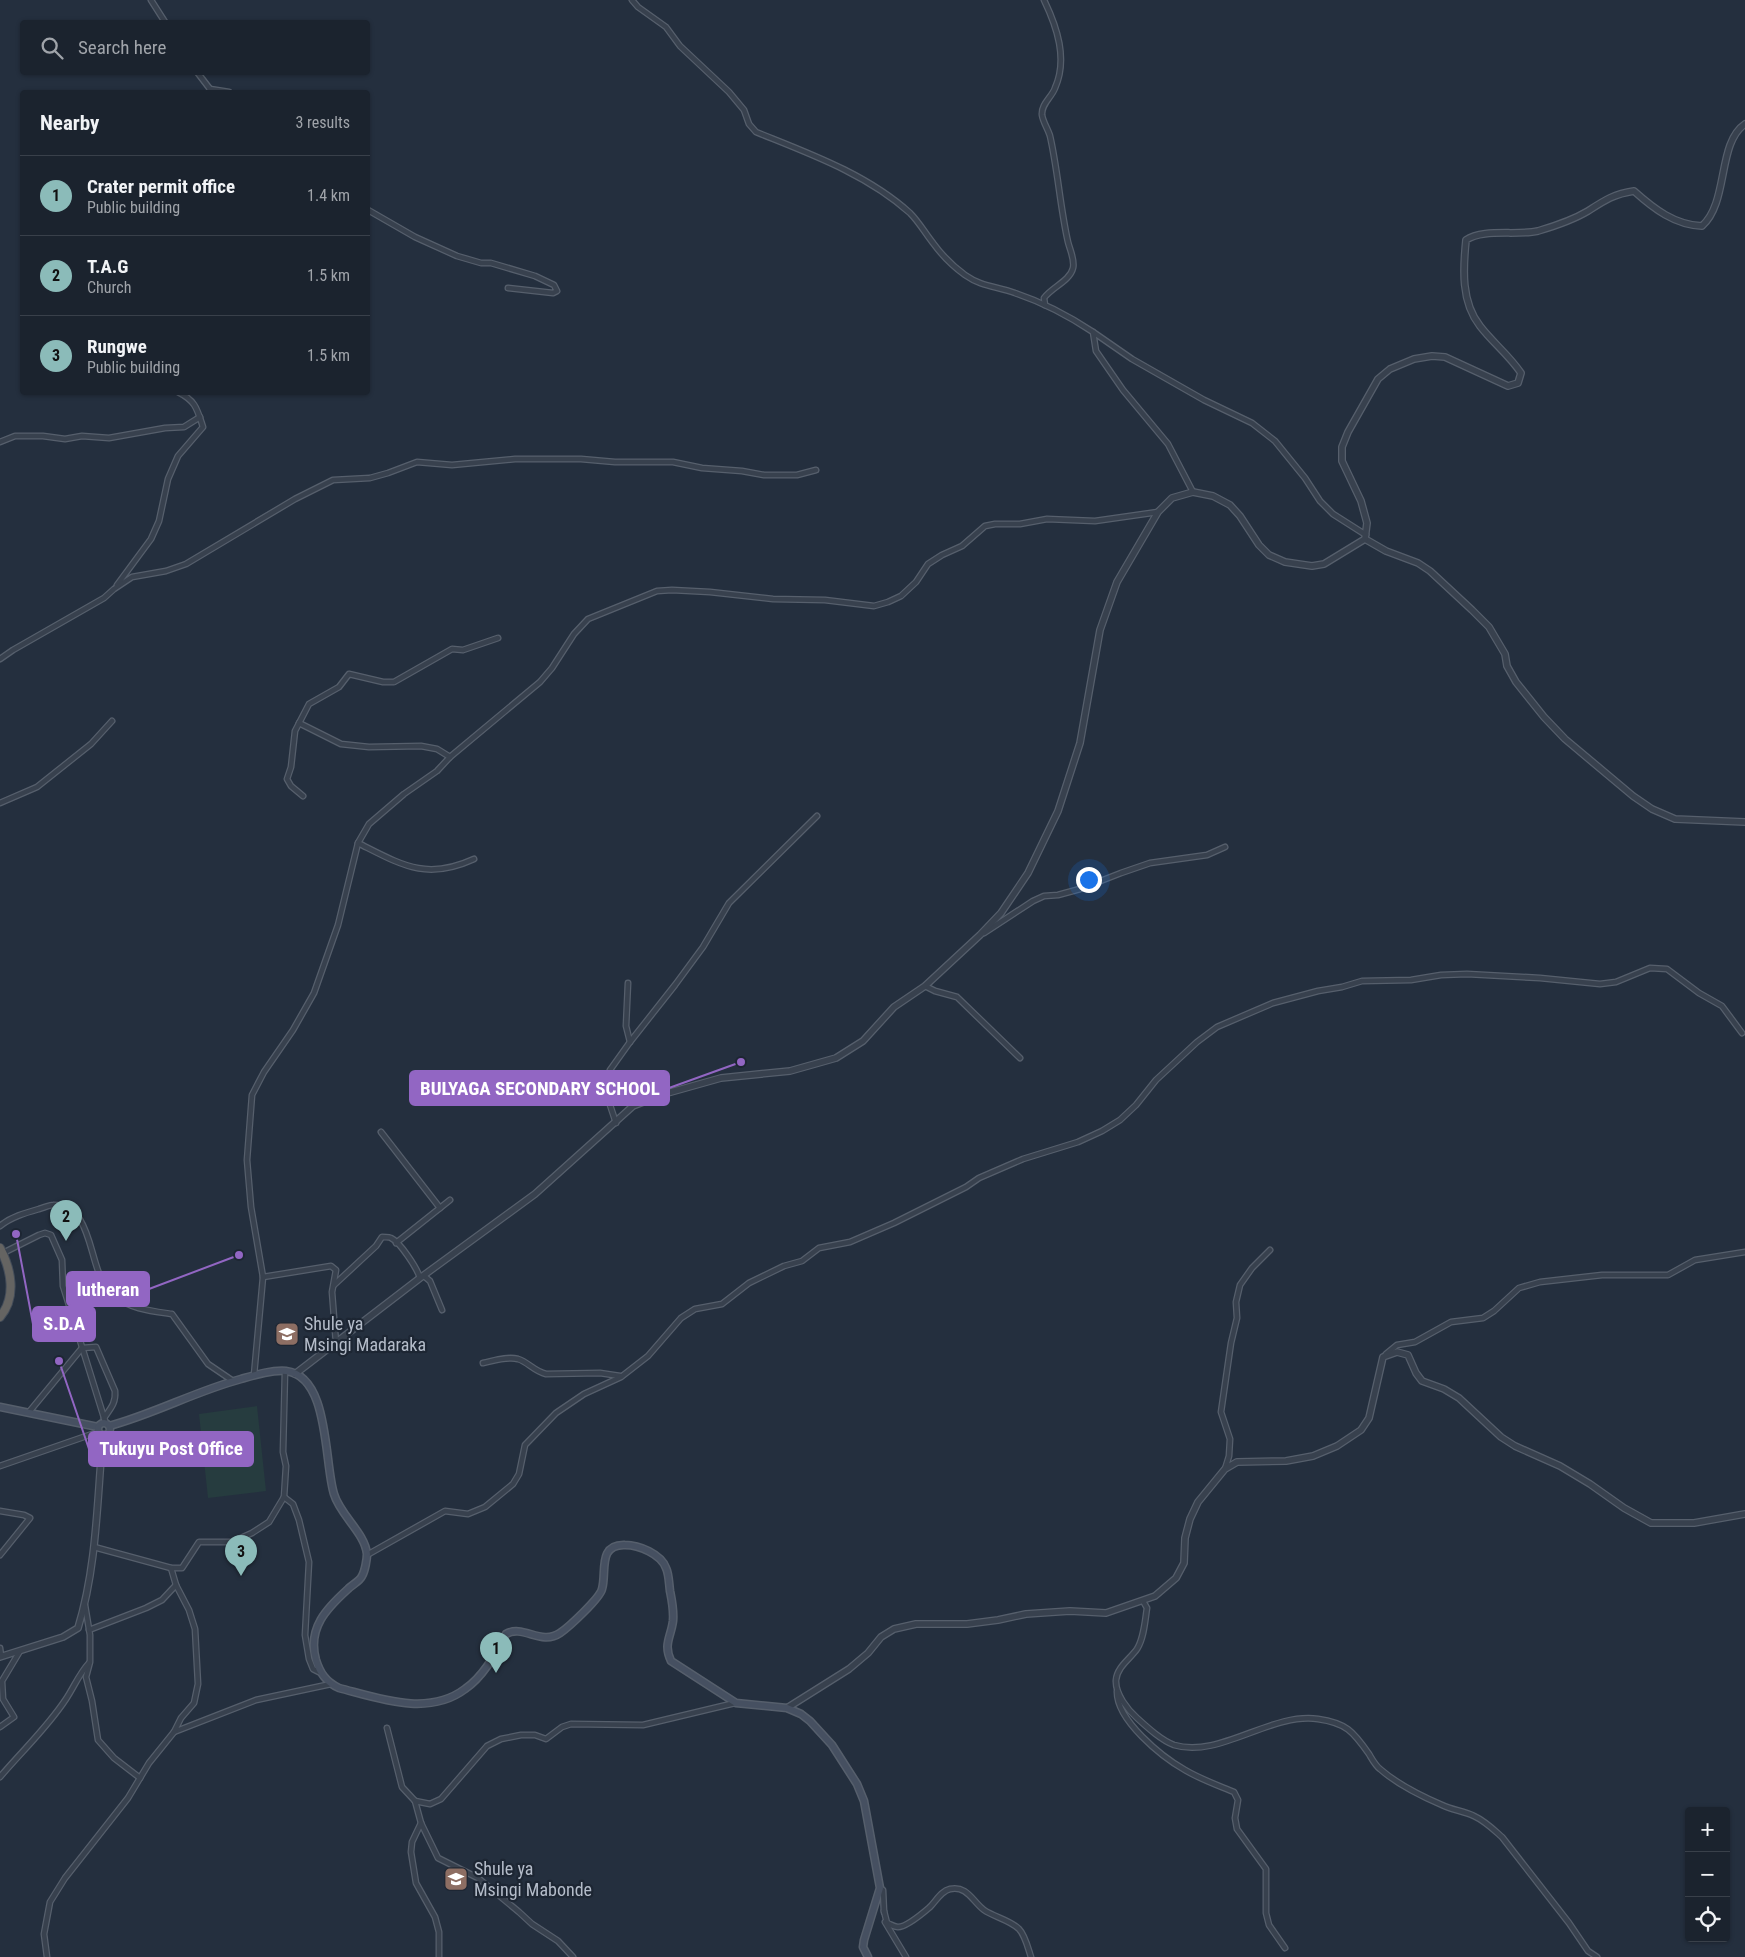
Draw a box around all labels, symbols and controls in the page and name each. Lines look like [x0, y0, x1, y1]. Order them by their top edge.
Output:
search box [20, 20, 370, 75]
icon: search [38, 34, 66, 62]
text: Search here [78, 36, 166, 59]
text: Nearby [40, 111, 99, 135]
text: 3 results [295, 113, 350, 132]
text: Crater permit office [87, 175, 235, 198]
text: 1 [52, 186, 60, 205]
text: 1.4 km [307, 186, 350, 205]
text: Public building [87, 198, 180, 217]
text: T.A.G [87, 255, 128, 278]
text: 2 [52, 266, 60, 285]
text: 1.5 km [307, 266, 350, 285]
text: Church [87, 278, 131, 297]
text: Rungwe [87, 335, 147, 358]
text: 3 [52, 346, 60, 365]
text: 1.5 km [307, 346, 350, 365]
text: Public building [87, 358, 180, 377]
your location [1076, 867, 1102, 893]
callout: BULYAGA SECONDARY SCHOOL [410, 1071, 669, 1105]
text: BULYAGA SECONDARY SCHOOL [420, 1077, 660, 1100]
pin: 2 [50, 1200, 82, 1241]
callout: lutheran [67, 1272, 149, 1306]
text: lutheran [77, 1278, 139, 1301]
callout: S.D.A [33, 1307, 95, 1341]
text: S.D.A [43, 1312, 86, 1335]
place label: Shule ya Msingi Madaraka [304, 1313, 426, 1355]
school or university icon: Shule ya Msingi Madaraka [274, 1321, 300, 1347]
callout: Tukuyu Post Office [89, 1432, 253, 1466]
text: Tukuyu Post Office [99, 1437, 243, 1460]
pin: 3 [225, 1535, 257, 1576]
pin: 1 [480, 1632, 512, 1673]
map controls [1685, 1807, 1730, 1942]
button: + [1685, 1807, 1730, 1852]
button: − [1685, 1852, 1730, 1897]
place label: Shule ya Msingi Mabonde [474, 1858, 592, 1900]
school or university icon: Shule ya Msingi Mabonde [443, 1866, 469, 1892]
button: locate [1685, 1897, 1730, 1942]

